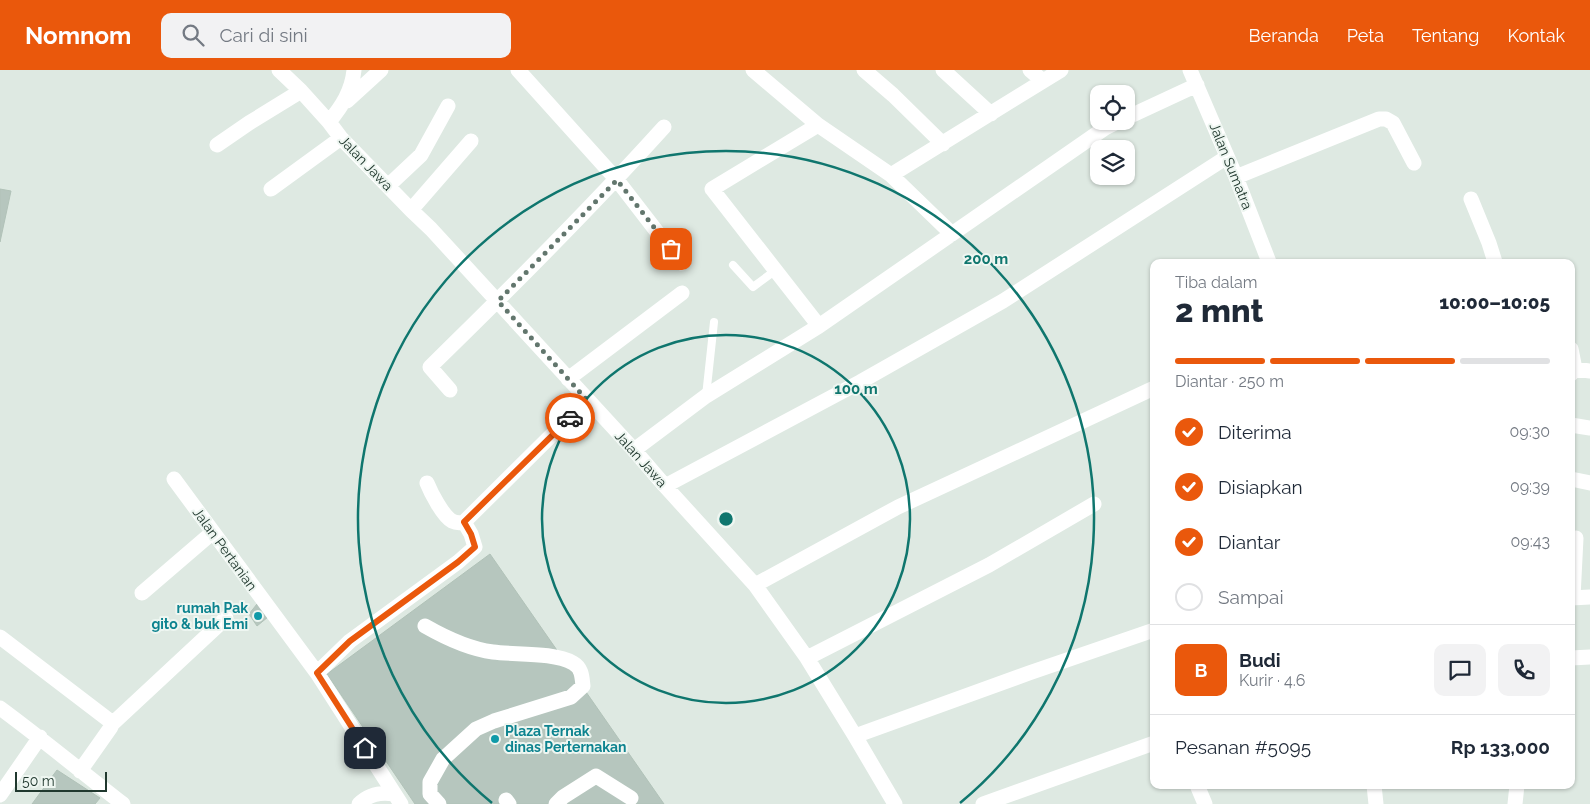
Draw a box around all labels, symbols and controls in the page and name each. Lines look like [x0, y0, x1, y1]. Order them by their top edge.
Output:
search box [161, 13, 511, 58]
text: Nomnom [25, 21, 131, 50]
icon: search [179, 21, 207, 49]
text: Cari di sini [219, 24, 308, 46]
text: Beranda [1249, 25, 1319, 46]
text: Peta [1347, 25, 1384, 46]
text: Tentang [1412, 25, 1479, 46]
text: Kontak [1507, 25, 1565, 46]
map controls [1090, 85, 1135, 185]
button: locate [1090, 85, 1135, 130]
street label: Jalan Sumatra [1206, 120, 1256, 212]
street label: Jalan Jawa [336, 132, 396, 194]
button: layers [1090, 140, 1135, 185]
pin [650, 228, 692, 270]
icon: bag [657, 235, 685, 263]
text: 200 m [964, 250, 1008, 268]
text: Tiba dalam [1175, 273, 1257, 292]
text: 10:00–10:05 [1439, 291, 1550, 313]
text: 2 mnt [1175, 292, 1263, 329]
text: Diantar · 250 m [1175, 372, 1284, 391]
text: 100 m [834, 380, 878, 398]
courier [545, 393, 595, 443]
icon: car [556, 404, 584, 432]
icon: check [1175, 418, 1203, 446]
text: Diterima [1218, 421, 1292, 443]
text: 09:30 [1509, 422, 1550, 441]
street label: Jalan Jawa [612, 428, 670, 490]
icon: check [1175, 473, 1203, 501]
text: Disiapkan [1218, 476, 1303, 498]
text: 09:39 [1510, 477, 1550, 496]
street label: Jalan Pertanian [190, 504, 260, 594]
centre of rings [717, 510, 735, 528]
icon: check [1175, 528, 1203, 556]
text: Diantar [1218, 531, 1280, 553]
text: 09:43 [1511, 532, 1550, 551]
text: Sampai [1218, 586, 1284, 608]
place label: rumah Pak gito & buk Emi [151, 600, 248, 632]
marker: rumah Pak gito & buk Emi [252, 610, 264, 622]
button: chat [1434, 644, 1486, 696]
button: phone [1498, 644, 1550, 696]
text: Budi [1239, 649, 1281, 671]
text: B [1195, 659, 1207, 681]
text: Kurir · 4.6 [1239, 671, 1305, 690]
place label: Plaza Ternak dinas Perternakan [505, 723, 627, 755]
pin [344, 727, 386, 769]
marker: Plaza Ternak dinas Perternakan [489, 733, 501, 745]
icon: home [351, 734, 379, 762]
text: Pesanan #5095 [1175, 736, 1311, 758]
text: Rp 133,000 [1451, 736, 1550, 758]
scale bar [15, 769, 108, 792]
text: 50 m [22, 773, 55, 789]

